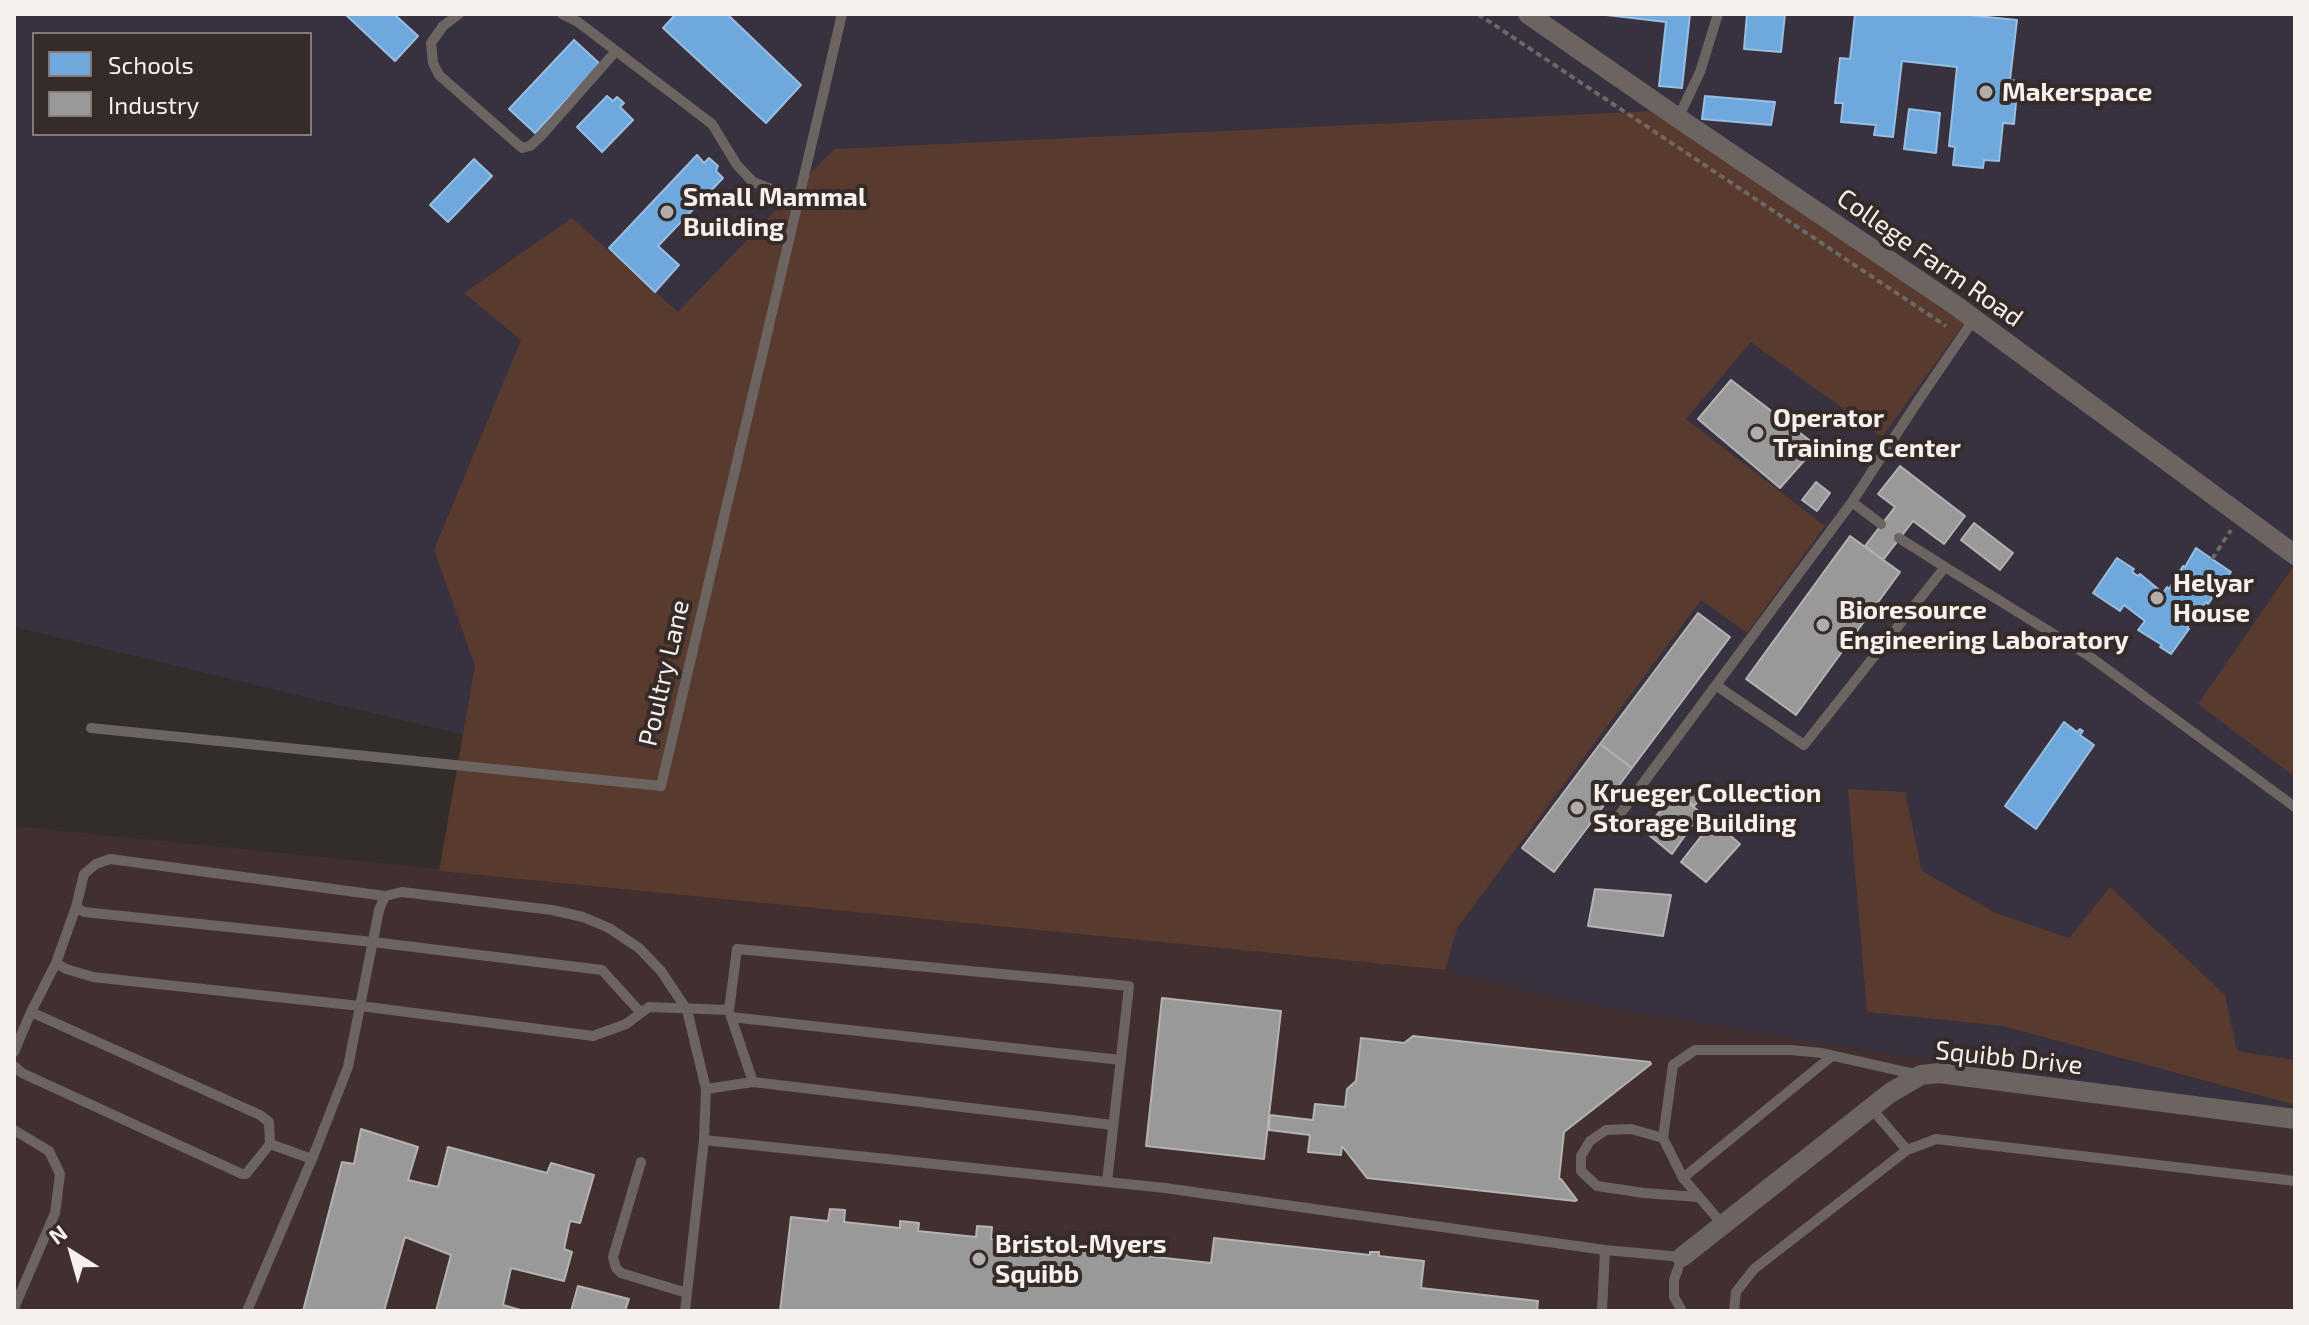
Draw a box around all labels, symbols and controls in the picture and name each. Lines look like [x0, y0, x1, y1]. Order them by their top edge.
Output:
legend [32, 32, 312, 136]
text: Schools [108, 50, 194, 79]
place label: Makerspace [2002, 76, 2152, 108]
marker: Makerspace [1977, 83, 1995, 101]
text: Industry [108, 90, 199, 119]
place label: Small Mammal Building [683, 181, 866, 242]
street label: College Farm Road [1831, 182, 2029, 334]
marker: Small Mammal Building [658, 203, 676, 221]
place label: Operator Training Center [1773, 402, 1961, 464]
marker: Operator Training Center [1748, 424, 1766, 442]
place label: Helyar House [2173, 567, 2254, 628]
marker: Helyar House [2148, 589, 2166, 607]
place label: Bioresource Engineering Laboratory [1839, 594, 2129, 656]
street label: Poultry Lane [632, 597, 696, 749]
marker: Bioresource Engineering Laboratory [1814, 616, 1832, 634]
place label: Krueger Collection Storage Building [1593, 777, 1821, 838]
marker: Krueger Collection Storage Building [1568, 799, 1586, 817]
street label: Squibb Drive [1934, 1035, 2084, 1081]
north arrow [32, 1213, 112, 1293]
text: N [43, 1219, 72, 1249]
place label: Bristol-Myers Squibb [995, 1228, 1166, 1290]
marker: Bristol-Myers Squibb [970, 1250, 988, 1268]

